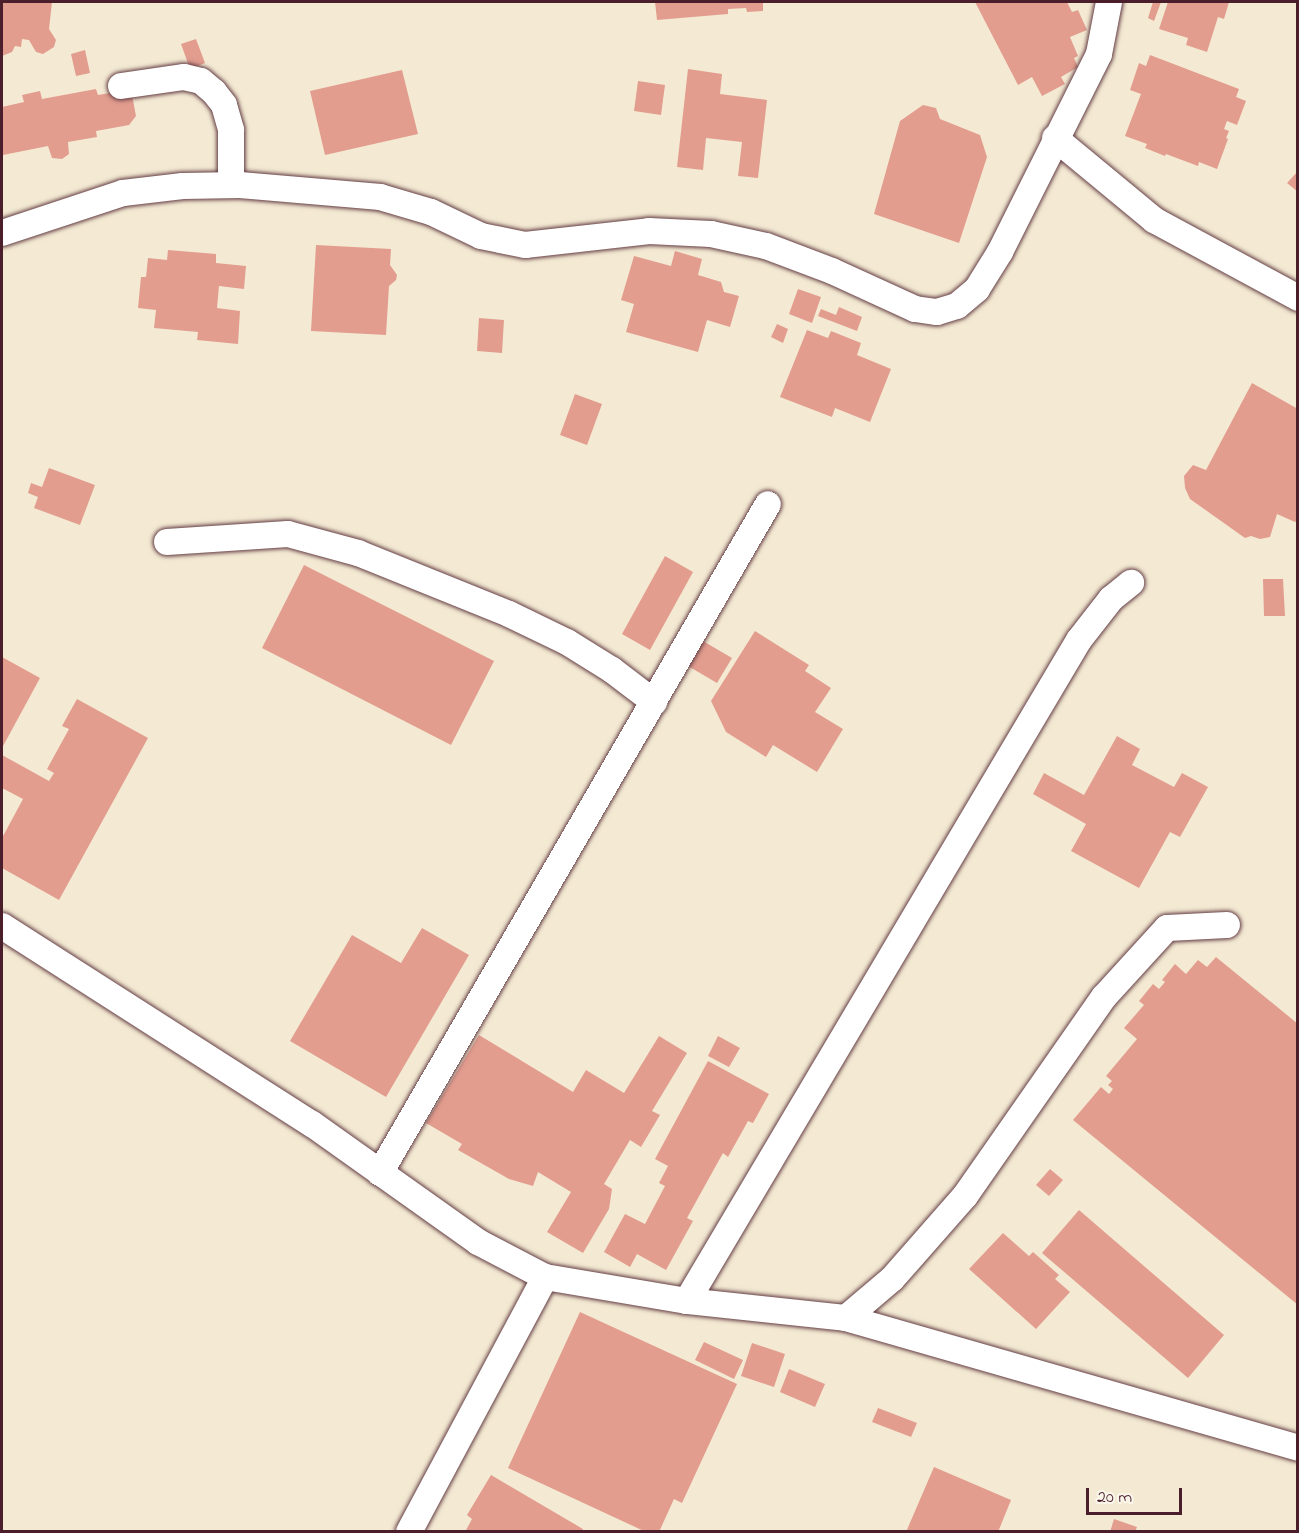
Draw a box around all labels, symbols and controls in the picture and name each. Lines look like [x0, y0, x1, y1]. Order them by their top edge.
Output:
scale bar [1089, 1476, 1185, 1514]
text: 20 m [1097, 1485, 1132, 1511]

